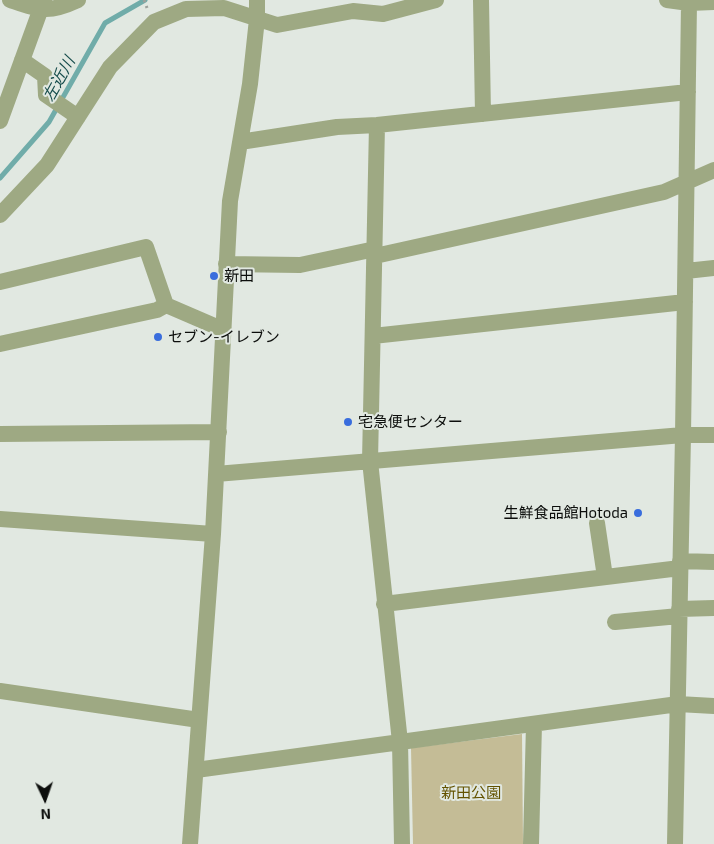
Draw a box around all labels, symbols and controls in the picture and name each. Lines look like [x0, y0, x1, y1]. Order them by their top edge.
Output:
water label: 左近川 [39, 53, 79, 105]
place label: 新田 [224, 267, 254, 285]
marker: 新田 [208, 270, 220, 282]
place label: セブン-イレブン [168, 328, 280, 346]
marker: セブン-イレブン [152, 331, 164, 343]
place label: 宅急便センター [358, 413, 463, 431]
marker: 宅急便センター [342, 416, 354, 428]
place label: 生鮮食品館Hotoda [503, 504, 628, 522]
marker: 生鮮食品館Hotoda [632, 507, 644, 519]
north arrow [20, 774, 70, 824]
park label: 新田公園 [441, 784, 501, 802]
text: N [40, 806, 51, 823]

